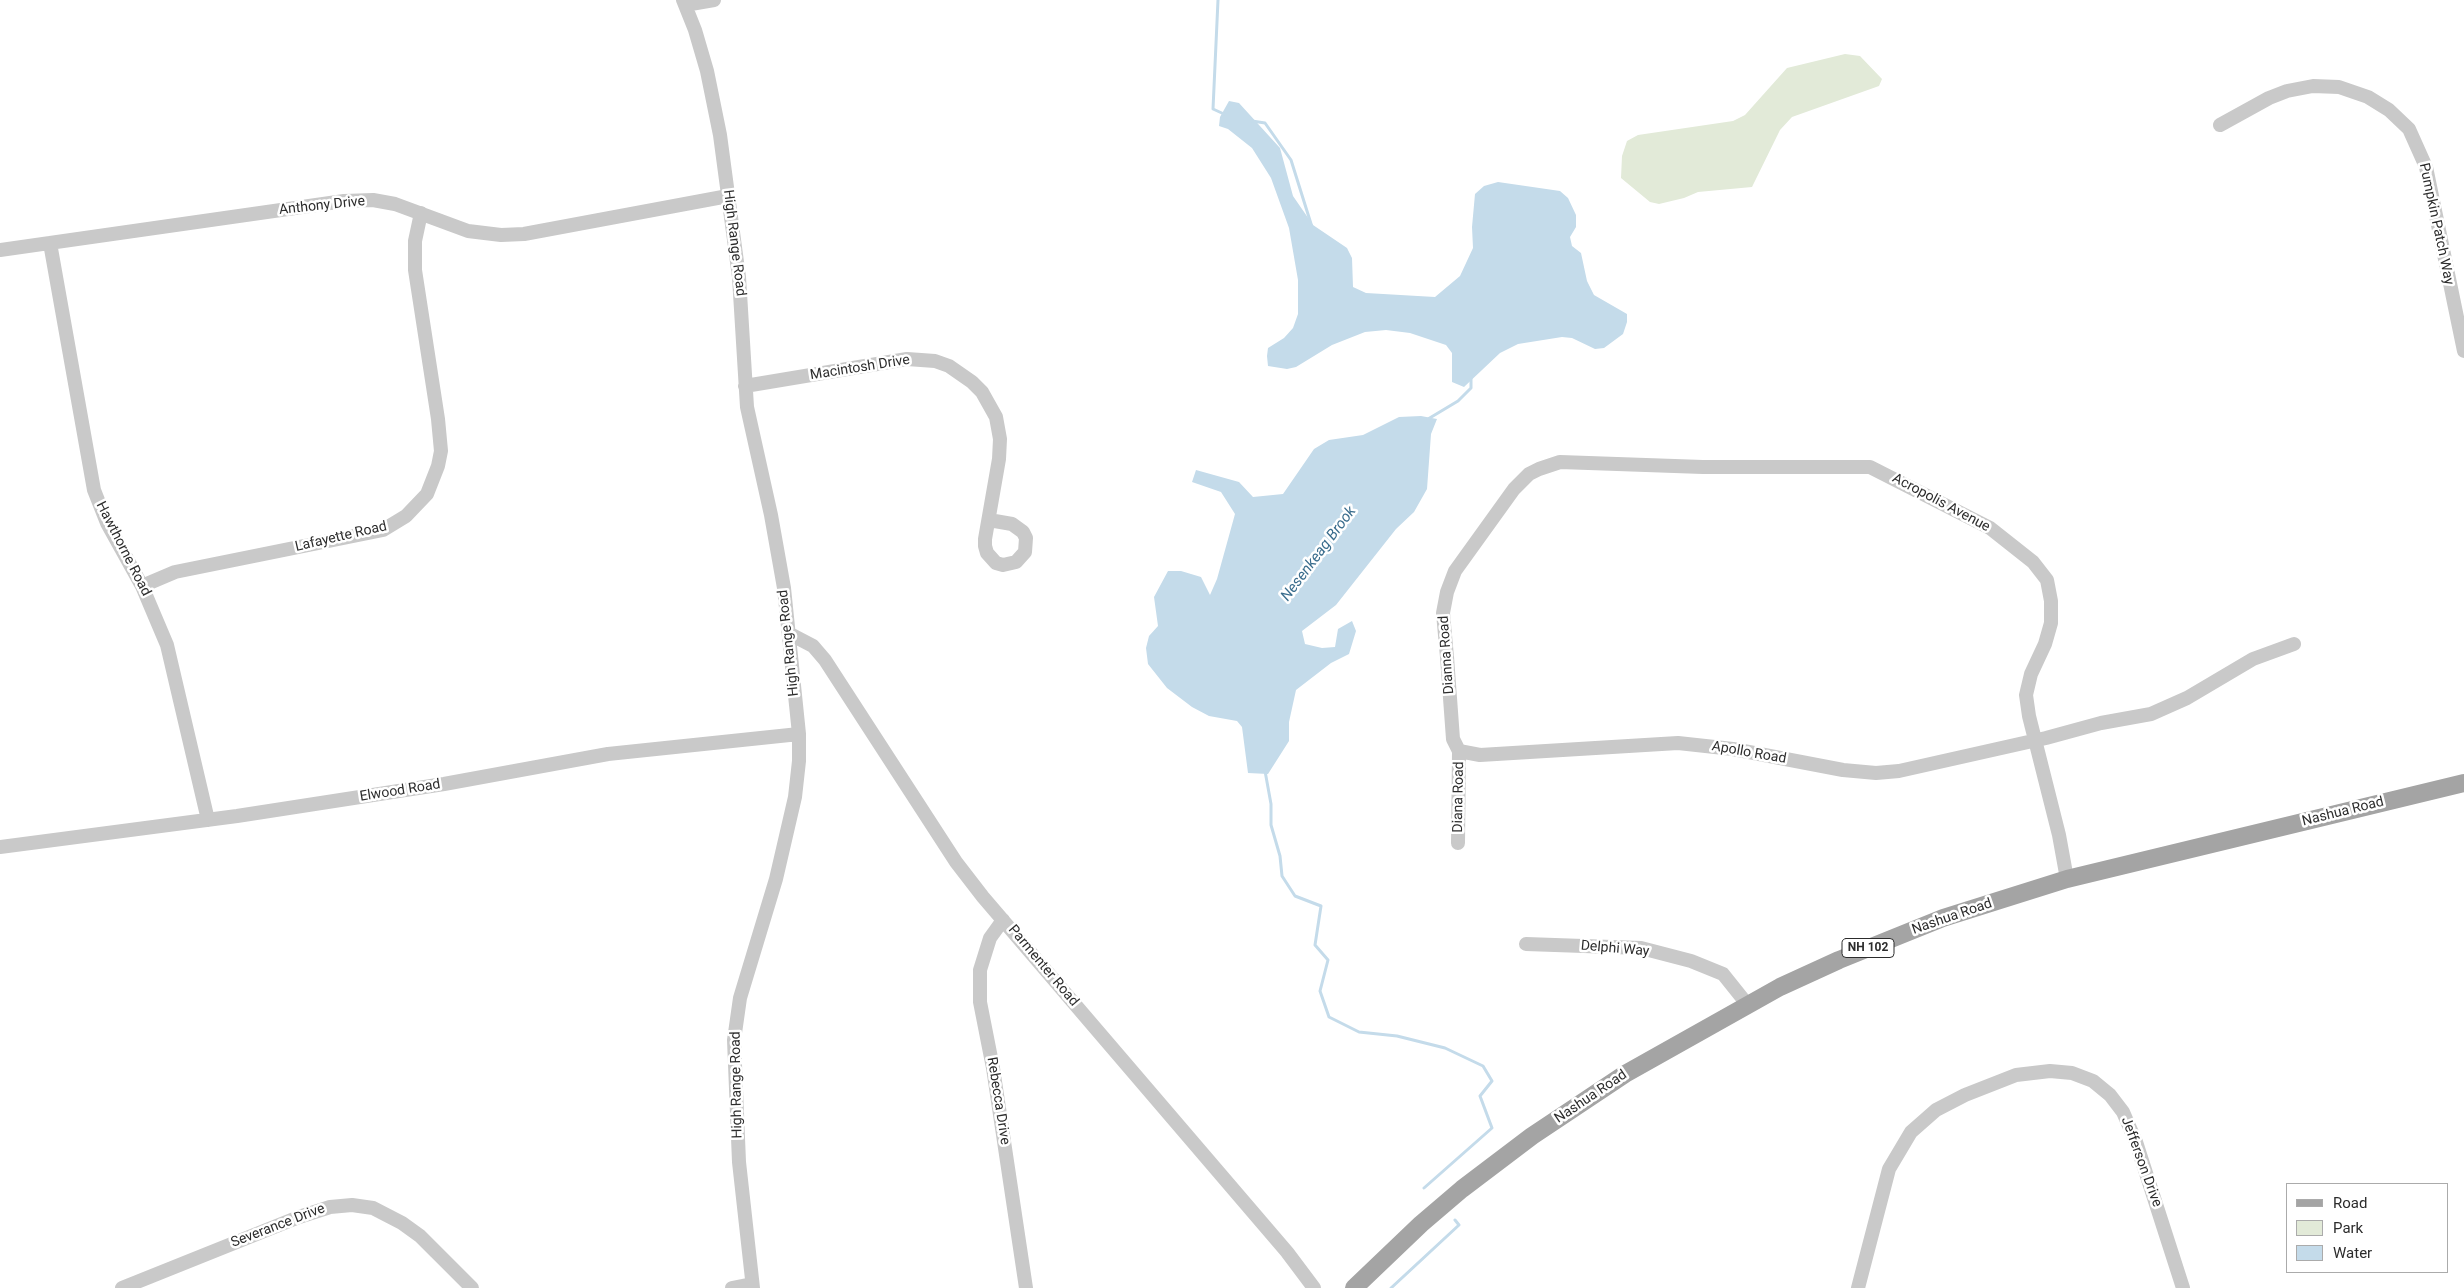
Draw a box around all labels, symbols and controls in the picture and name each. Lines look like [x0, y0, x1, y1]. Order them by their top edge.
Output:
street label: Pumpkin Patch Way [2415, 162, 2457, 286]
street label: High Range Road [719, 189, 749, 297]
street label: Anthony Drive [278, 193, 366, 219]
street label: Macintosh Drive [809, 352, 911, 384]
street label: Acropolis Avenue [1889, 470, 1993, 536]
street label: Hawthorne Road [92, 499, 154, 599]
water label: Nesenkeag Brook [1278, 503, 1360, 605]
street label: Lafayette Road [293, 518, 389, 556]
street label: High Range Road [775, 589, 803, 697]
street label: Dianna Road [1436, 615, 1458, 695]
street label: Apollo Road [1710, 738, 1788, 768]
street label: Diana Road [1450, 761, 1468, 833]
street label: Elwood Road [359, 776, 441, 806]
street label: Nashua Road [2300, 794, 2386, 830]
street label: Nashua Road [1910, 895, 1994, 939]
street label: Parmenter Road [1004, 922, 1082, 1010]
street label: Delphi Way [1580, 938, 1650, 960]
road number: NH 102 [1842, 938, 1894, 958]
street label: High Range Road [728, 1031, 746, 1139]
street label: Rebecca Drive [983, 1056, 1013, 1146]
street label: Nashua Road [1552, 1067, 1630, 1127]
street label: Jefferson Drive [2117, 1115, 2165, 1209]
legend [2286, 1183, 2449, 1273]
text: Road [2333, 1194, 2367, 1212]
street label: Severance Drive [229, 1200, 327, 1252]
text: Park [2333, 1219, 2363, 1237]
text: Water [2333, 1244, 2372, 1262]

